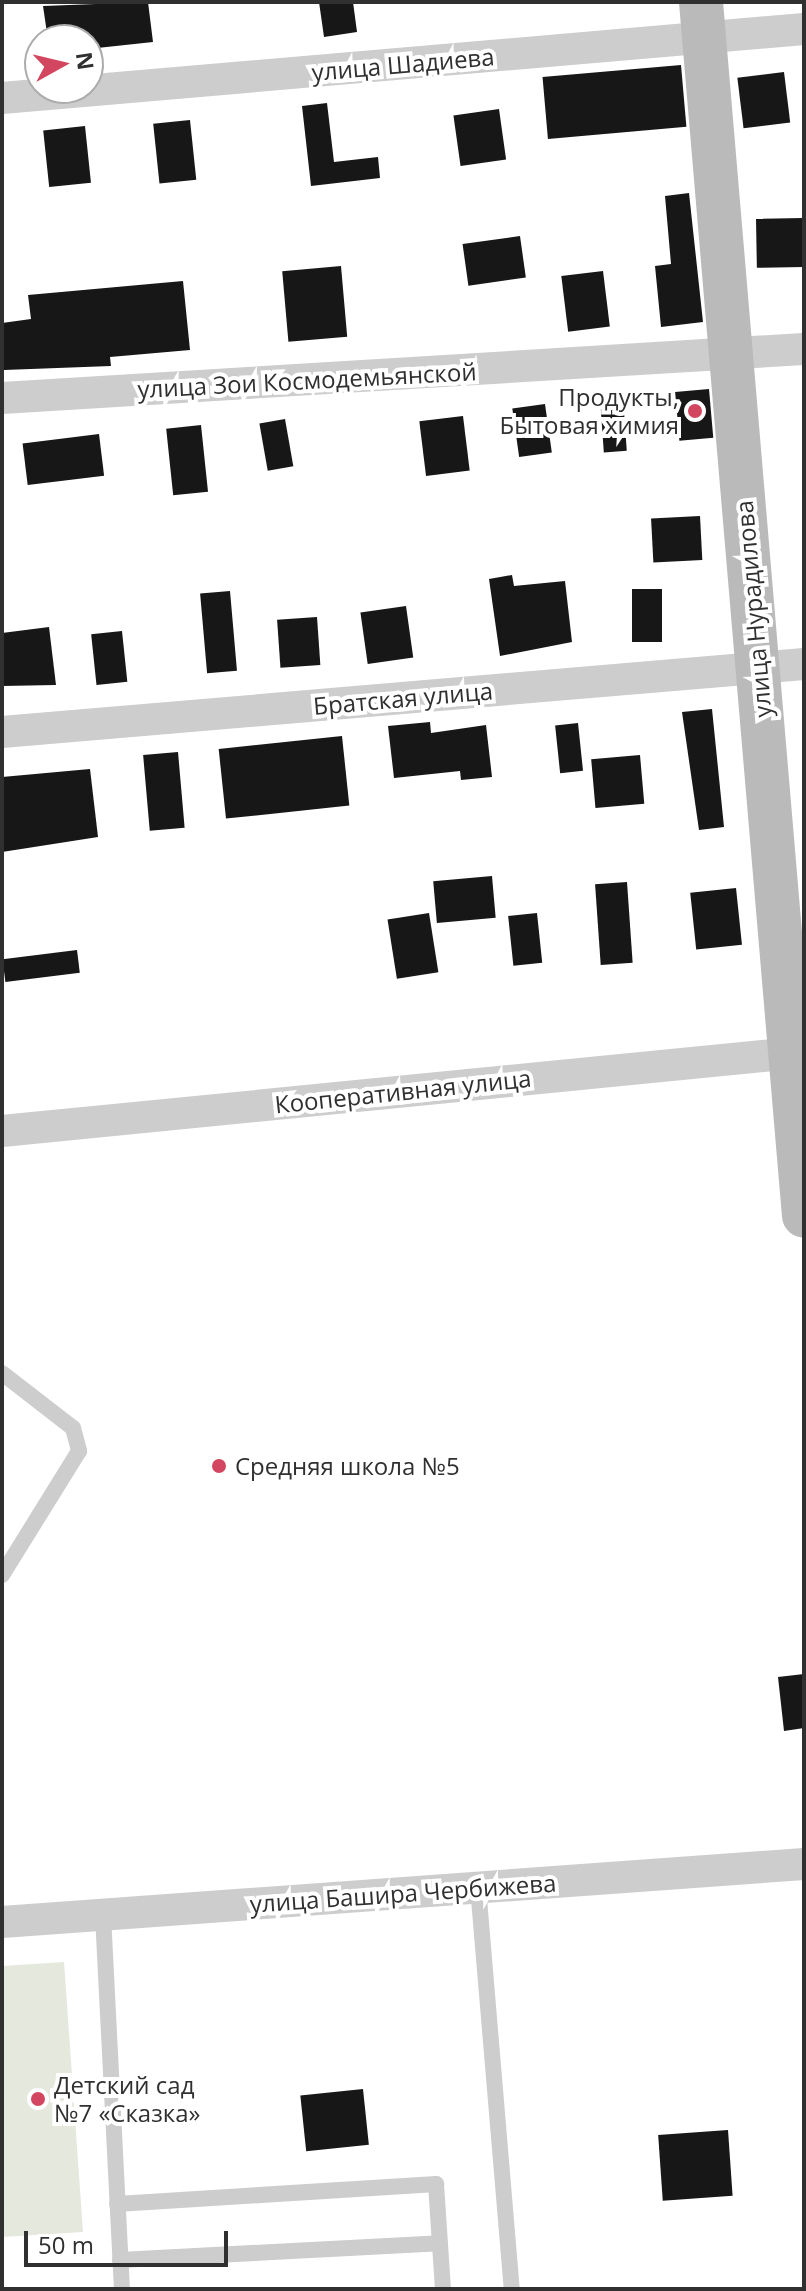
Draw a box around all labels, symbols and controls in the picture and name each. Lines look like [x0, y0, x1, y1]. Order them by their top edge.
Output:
north arrow [24, 24, 104, 104]
street label: улица Шадиева [310, 42, 496, 86]
text: N [70, 50, 102, 72]
street label: улица Зои Космодемьянской [137, 357, 477, 403]
place label: Продукты, Бытовая химия [500, 383, 679, 439]
marker: Продукты, Бытовая химия [686, 402, 704, 420]
street label: улица Нурадилова [729, 499, 777, 719]
street label: Братская улица [312, 676, 494, 720]
street label: Кооперативная улица [273, 1063, 533, 1119]
place label: Средняя школа №5 [235, 1452, 460, 1480]
marker: Средняя школа №5 [210, 1457, 228, 1475]
street label: улица Башира Чербижева [249, 1868, 557, 1918]
place label: Детский сад №7 «Сказка» [54, 2071, 200, 2127]
marker: Детский сад №7 «Сказка» [29, 2090, 47, 2108]
scale bar [28, 2215, 232, 2265]
text: 50 m [38, 2228, 94, 2261]

